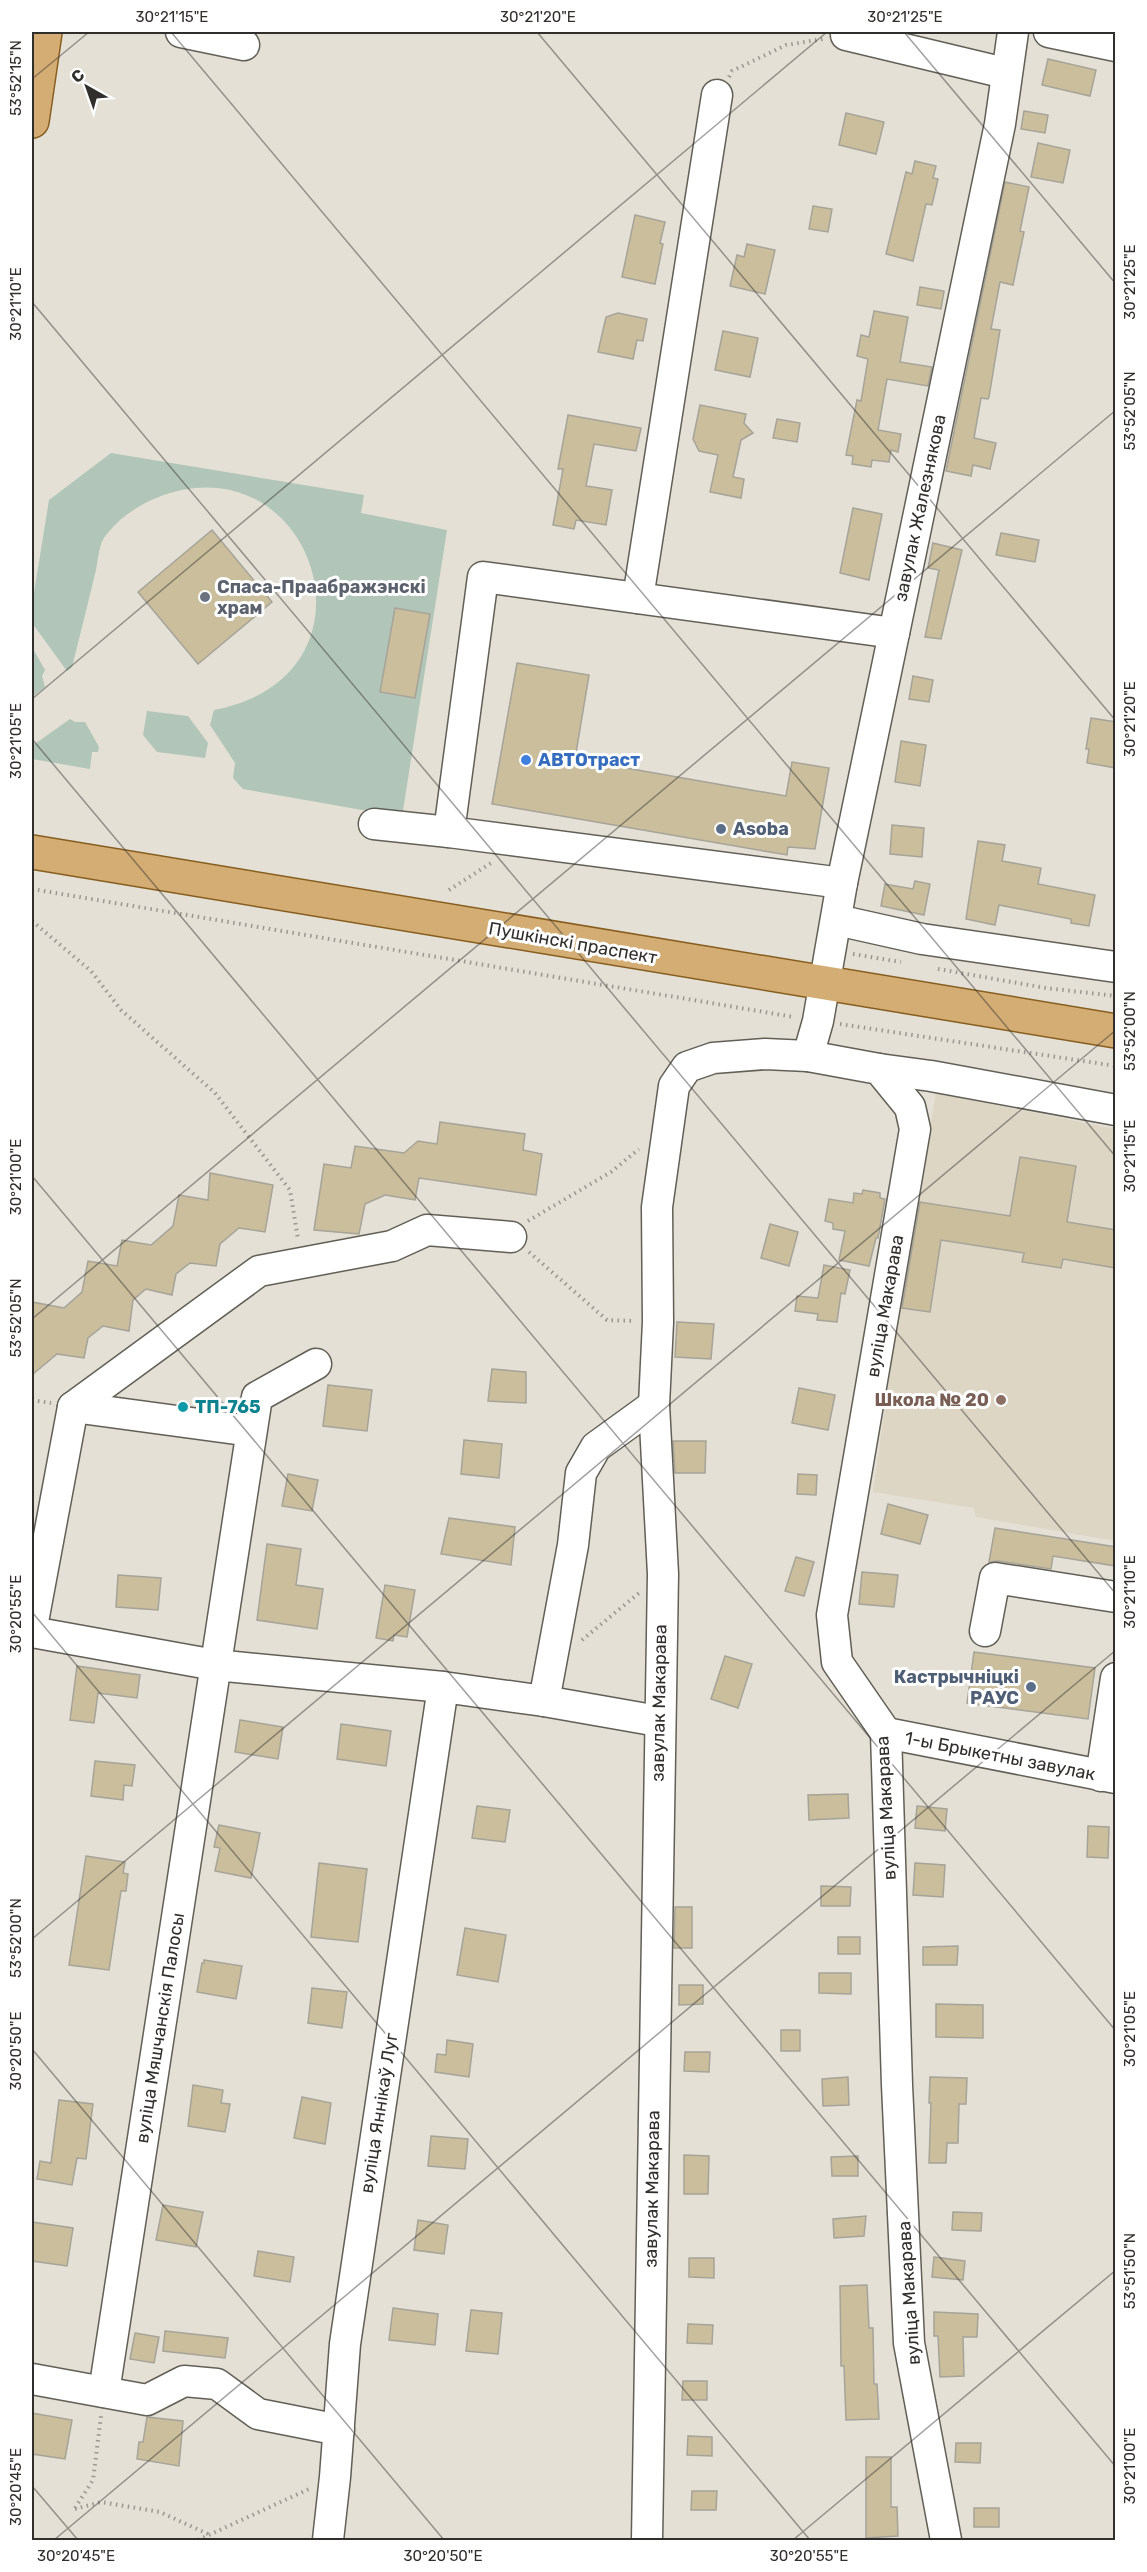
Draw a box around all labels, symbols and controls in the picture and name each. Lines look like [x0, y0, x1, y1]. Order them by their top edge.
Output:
text: 30°21'15"E [136, 8, 208, 26]
text: 30°21'20"E [500, 8, 576, 26]
text: 30°21'25"E [867, 8, 943, 26]
text: 53°52'15"N [7, 40, 25, 116]
north arrow [57, 57, 117, 117]
text: С [67, 65, 88, 87]
text: 30°21'25"E [1121, 244, 1139, 320]
text: 30°21'10"E [7, 267, 25, 341]
text: 53°52'05"N [1121, 371, 1139, 451]
street label: завулак Жалезнякова [889, 412, 951, 604]
place label: Спаса-Праабражэнскі храм [217, 576, 426, 619]
marker: Спаса-Праабражэнскі храм [198, 590, 212, 604]
text: 30°21'20"E [1121, 681, 1139, 757]
text: 30°21'05"E [7, 703, 25, 779]
place label: АВТОтраст [538, 749, 640, 771]
marker: АВТОтраст [519, 753, 533, 767]
place label: Asoba [733, 818, 789, 840]
marker: Asoba [714, 822, 728, 836]
street label: Пушкінскі праспект [487, 917, 659, 969]
text: 53°52'00"N [1121, 991, 1139, 1071]
text: 30°21'15"E [1121, 1120, 1139, 1192]
text: 30°21'00"E [7, 1139, 25, 1215]
street label: вуліца Макарава [862, 1233, 908, 1379]
text: 53°52'05"N [7, 1278, 25, 1358]
place label: Школа № 20 [874, 1389, 989, 1411]
marker: Школа № 20 [994, 1393, 1008, 1407]
place label: ТП-765 [195, 1396, 261, 1418]
marker: ТП-765 [176, 1400, 190, 1414]
text: 30°21'10"E [1121, 1555, 1139, 1629]
text: 30°20'55"E [7, 1575, 25, 1653]
street label: завулак Макарава [647, 1624, 671, 1782]
place label: Кастрычніцкі РАУС [894, 1666, 1019, 1709]
marker: Кастрычніцкі РАУС [1024, 1680, 1038, 1694]
street label: 1-ы Брыкетны завулак [903, 1727, 1098, 1785]
street label: вуліца Макарава [871, 1735, 901, 1881]
text: 53°52'00"N [7, 1898, 25, 1978]
street label: вуліца Мяшчанскія Палосы [131, 1911, 189, 2145]
text: 30°21'05"E [1121, 1991, 1139, 2067]
text: 30°20'50"E [7, 2011, 25, 2091]
street label: вуліца Яннікаў Луг [355, 2031, 403, 2195]
street label: завулак Макарава [640, 2110, 664, 2268]
street label: вуліца Макарава [893, 2220, 925, 2366]
text: 53°51'50"N [1121, 2233, 1139, 2309]
text: 30°21'00"E [1121, 2428, 1139, 2504]
text: 30°20'45"E [7, 2448, 25, 2526]
text: 30°20'45"E [37, 2547, 115, 2565]
text: 30°20'50"E [403, 2547, 483, 2565]
text: 30°20'55"E [770, 2547, 848, 2565]

